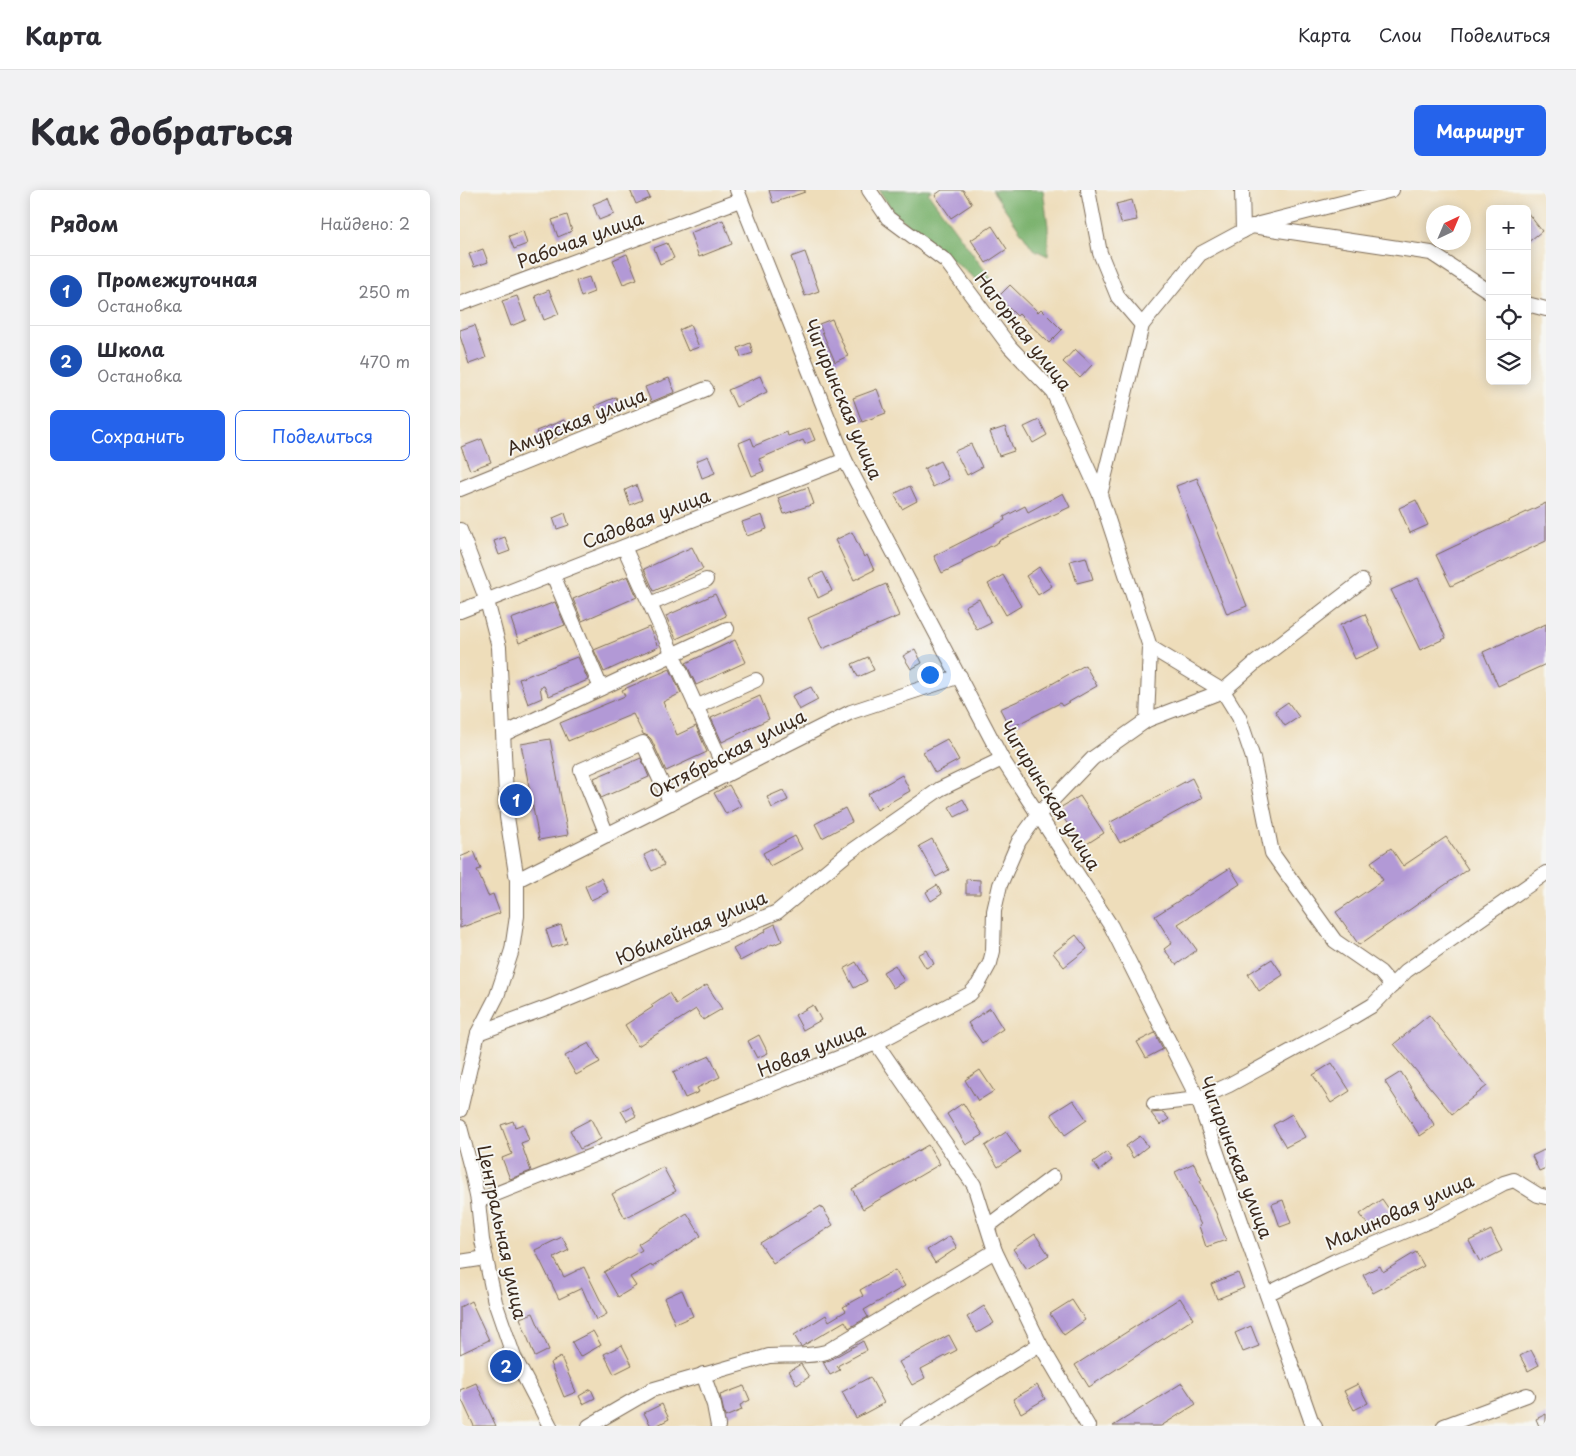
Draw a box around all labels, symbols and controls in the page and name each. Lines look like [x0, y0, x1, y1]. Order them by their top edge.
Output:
text: Карта [25, 17, 102, 53]
text: Карта [1298, 21, 1351, 48]
text: Слои [1379, 21, 1422, 48]
text: Поделиться [1450, 21, 1551, 48]
text: Как добраться [30, 104, 294, 157]
button: Маршрут [1414, 105, 1546, 156]
street label: Рабочая улица [513, 203, 648, 274]
north arrow [1426, 205, 1471, 250]
map controls [1486, 205, 1531, 385]
button: + [1486, 205, 1531, 250]
text: Рядом [50, 207, 118, 239]
text: Найдено: 2 [320, 211, 410, 235]
button: − [1486, 250, 1531, 295]
text: Промежуточная [97, 265, 257, 293]
street label: Нагорная улица [969, 266, 1079, 397]
text: 1 [62, 279, 70, 303]
text: 250 m [359, 279, 410, 303]
text: Остановка [97, 293, 182, 317]
button: locate [1486, 295, 1531, 340]
street label: Чигиринская улица [798, 314, 890, 484]
text: Школа [97, 335, 165, 363]
button: layers [1486, 340, 1531, 385]
text: 2 [60, 349, 72, 373]
text: 470 m [360, 349, 410, 373]
text: Остановка [97, 363, 182, 387]
street label: Амурская улица [502, 380, 651, 461]
button: Сохранить [50, 410, 225, 461]
button: Поделиться [235, 410, 410, 461]
street label: Садовая улица [578, 481, 715, 555]
your location [917, 662, 943, 688]
street label: Октябрьская улица [644, 701, 811, 804]
street label: Чигиринская улица [994, 715, 1108, 876]
pin: 1 [500, 781, 532, 819]
street label: Юбилейная улица [611, 883, 771, 971]
street label: Новая улица [753, 1015, 870, 1083]
street label: Чигиринская улица [1194, 1072, 1281, 1243]
street label: Центральная улица [471, 1142, 535, 1322]
street label: Малиновая улица [1320, 1166, 1478, 1256]
pin: 2 [490, 1347, 522, 1385]

